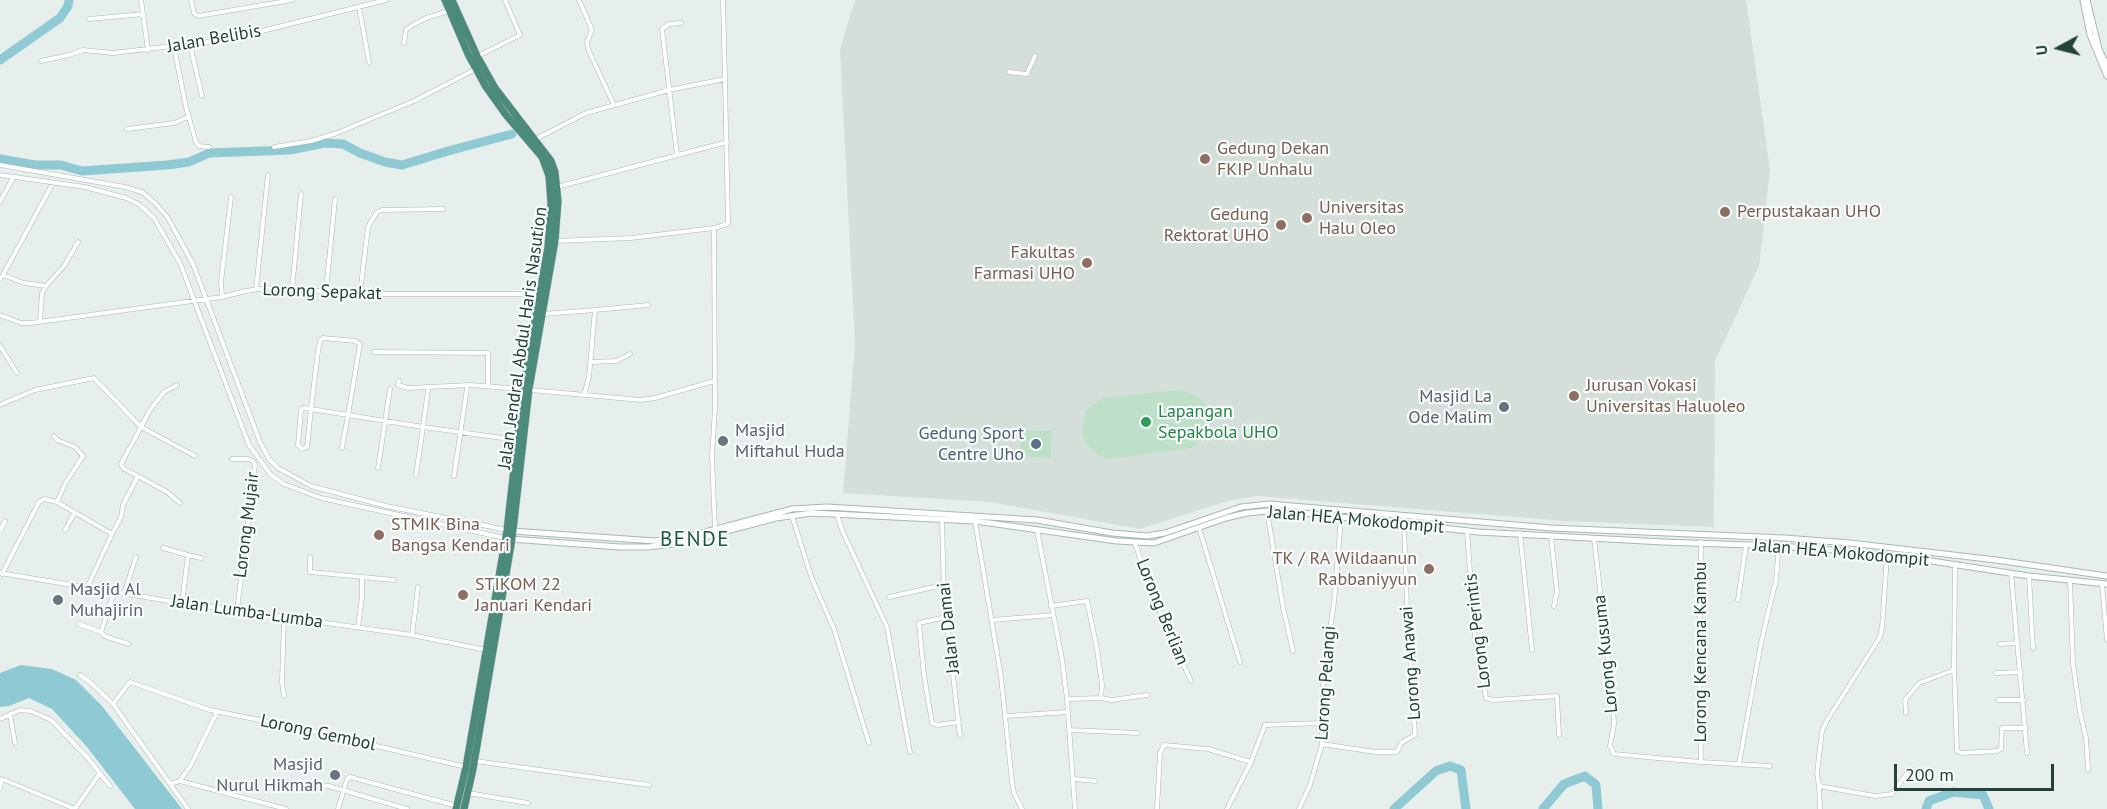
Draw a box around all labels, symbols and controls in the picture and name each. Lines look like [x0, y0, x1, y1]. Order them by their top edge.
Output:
north arrow [2029, 18, 2089, 78]
street label: Jalan Belibis [165, 20, 263, 58]
text: U [2031, 44, 2052, 56]
place label: Gedung Dekan FKIP Unhalu [1217, 138, 1329, 180]
marker: Gedung Dekan FKIP Unhalu [1198, 152, 1212, 166]
place label: Universitas Halu Oleo [1319, 197, 1404, 240]
place label: Perpustakaan UHO [1737, 201, 1881, 223]
place label: Gedung Rektorat UHO [1164, 204, 1269, 246]
street label: Jalan Jendral Abdul Haris Nasution [494, 205, 552, 471]
marker: Perpustakaan UHO [1718, 205, 1732, 219]
marker: Universitas Halu Oleo [1300, 211, 1314, 225]
marker: Gedung Rektorat UHO [1274, 218, 1288, 232]
place label: Fakultas Farmasi UHO [974, 242, 1075, 284]
marker: Fakultas Farmasi UHO [1080, 256, 1094, 270]
street label: Lorong Sepakat [262, 279, 382, 305]
place label: Jurusan Vokasi Universitas Haluoleo [1586, 375, 1745, 418]
place label: Masjid La Ode Malim [1408, 386, 1492, 428]
marker: Jurusan Vokasi Universitas Haluoleo [1567, 389, 1581, 403]
marker: Masjid La Ode Malim [1497, 400, 1511, 414]
place label: Lapangan Sepakbola UHO [1158, 401, 1278, 444]
marker: Lapangan Sepakbola UHO [1139, 415, 1153, 429]
place label: Masjid Miftahul Huda [735, 420, 845, 462]
place label: Gedung Sport Centre Uho [918, 423, 1024, 466]
marker: Masjid Miftahul Huda [716, 434, 730, 448]
marker: Gedung Sport Centre Uho [1029, 437, 1043, 451]
street label: Lorong Mujair [230, 471, 264, 579]
street label: Jalan HEA Mokodompit [1267, 502, 1445, 538]
place label: STMIK Bina Bangsa Kendari [391, 514, 510, 556]
district label: BENDE [660, 527, 730, 553]
marker: STMIK Bina Bangsa Kendari [372, 528, 386, 542]
street label: Jalan HEA Mokodompit [1752, 535, 1930, 571]
place label: TK / RA Wildaanun Rabbaniyyun [1273, 548, 1417, 590]
street label: Lorong Berlian [1131, 556, 1193, 668]
street label: Lorong Kencana Kambu [1690, 561, 1712, 743]
marker: TK / RA Wildaanun Rabbaniyyun [1422, 562, 1436, 576]
street label: Lorong Perintis [1460, 572, 1496, 690]
place label: STIKOM 22 Januari Kendari [475, 574, 592, 616]
place label: Masjid Al Muhajirin [70, 579, 143, 622]
street label: Jalan Damai [933, 581, 965, 675]
marker: STIKOM 22 Januari Kendari [456, 588, 470, 602]
street label: Jalan Lumba-Lumba [170, 591, 324, 633]
marker: Masjid Al Muhajirin [51, 593, 65, 607]
street label: Lorong Kusuma [1589, 594, 1623, 714]
street label: Lorong Anawai [1396, 605, 1426, 721]
street label: Lorong Pelangi [1311, 625, 1341, 741]
street label: Lorong Gembol [258, 710, 378, 756]
scale bar [1897, 752, 2058, 790]
place label: Masjid Nurul Hikmah [216, 754, 323, 796]
text: 200 m [1905, 763, 1954, 786]
marker: Masjid Nurul Hikmah [328, 768, 342, 782]

